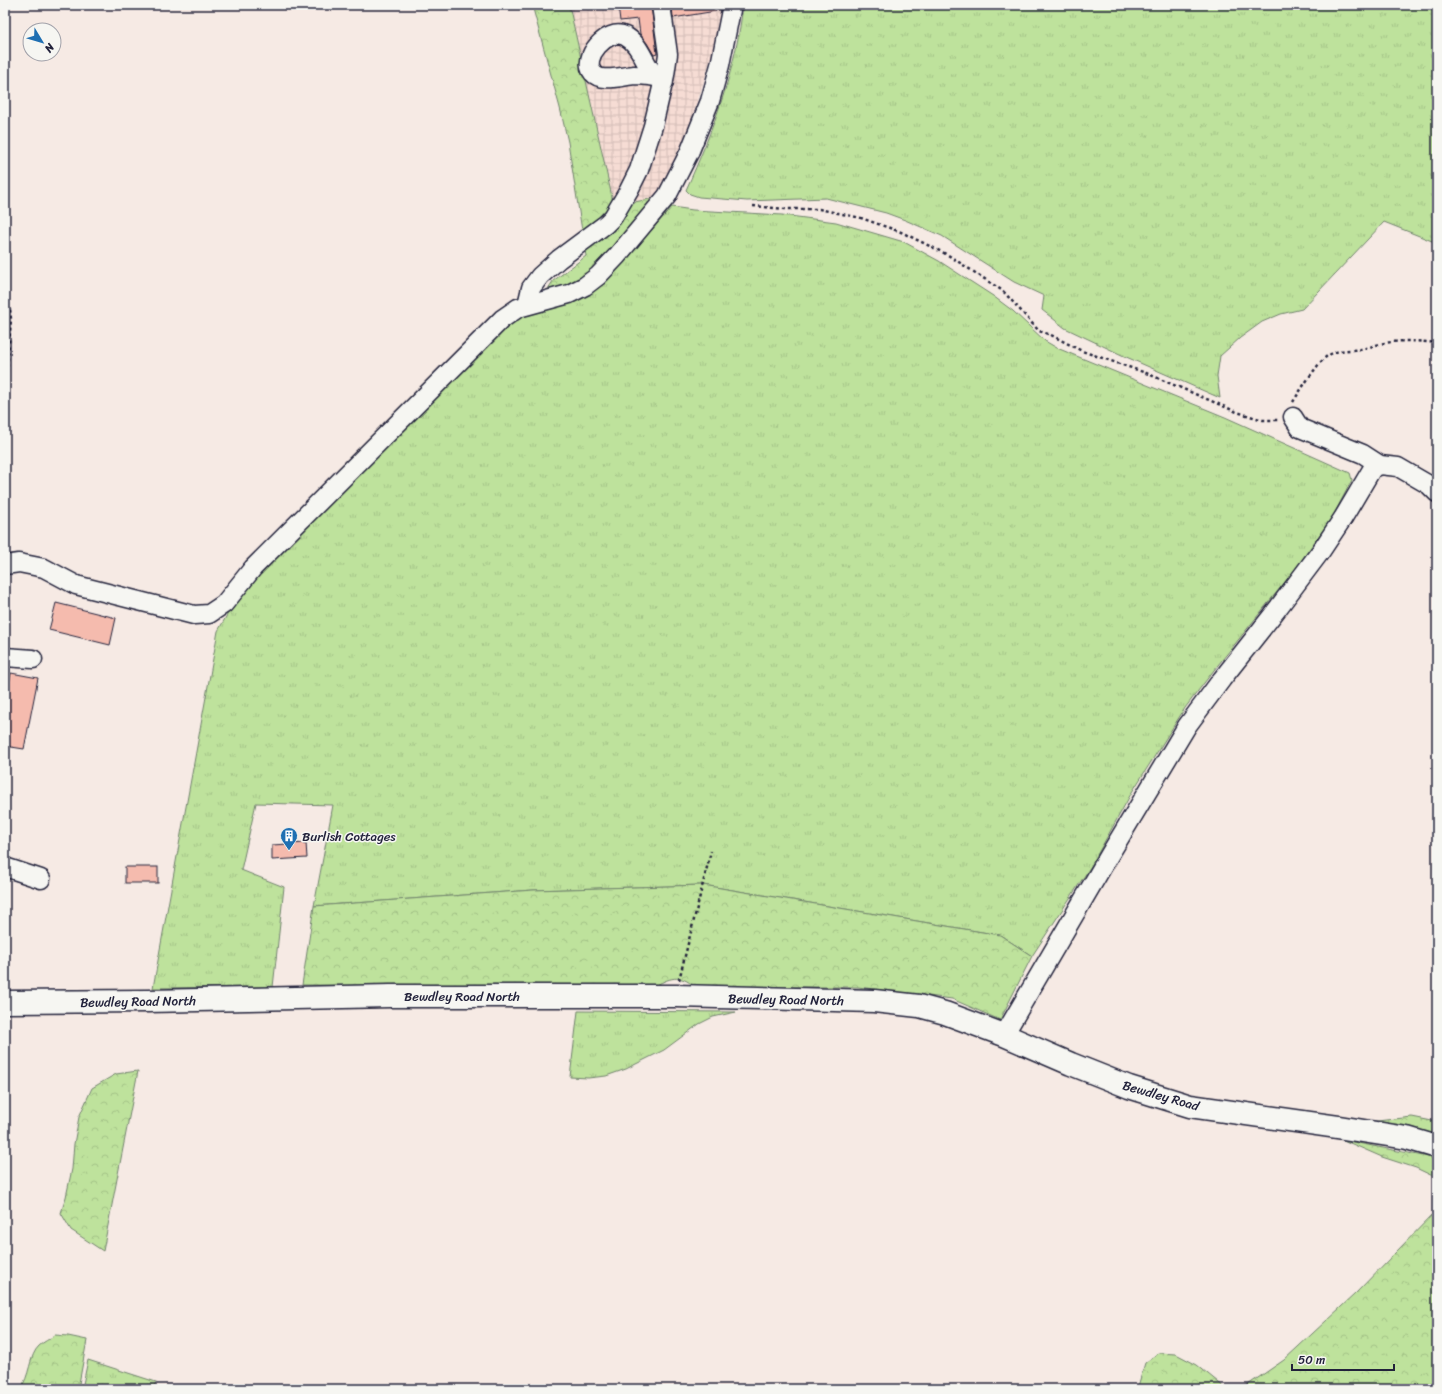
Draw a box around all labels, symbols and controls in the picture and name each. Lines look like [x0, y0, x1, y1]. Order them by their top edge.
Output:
north arrow [22, 22, 62, 62]
text: N [39, 38, 60, 57]
place label: Burlish Cottages [302, 825, 396, 848]
building icon: Burlish Cottages [279, 826, 299, 851]
street label: Bewdley Road North [404, 985, 520, 1008]
street label: Bewdley Road North [728, 987, 844, 1012]
street label: Bewdley Road North [80, 989, 196, 1014]
street label: Bewdley Road [1120, 1074, 1203, 1118]
scale bar [1292, 1346, 1394, 1372]
text: 50 m [1298, 1349, 1325, 1371]

